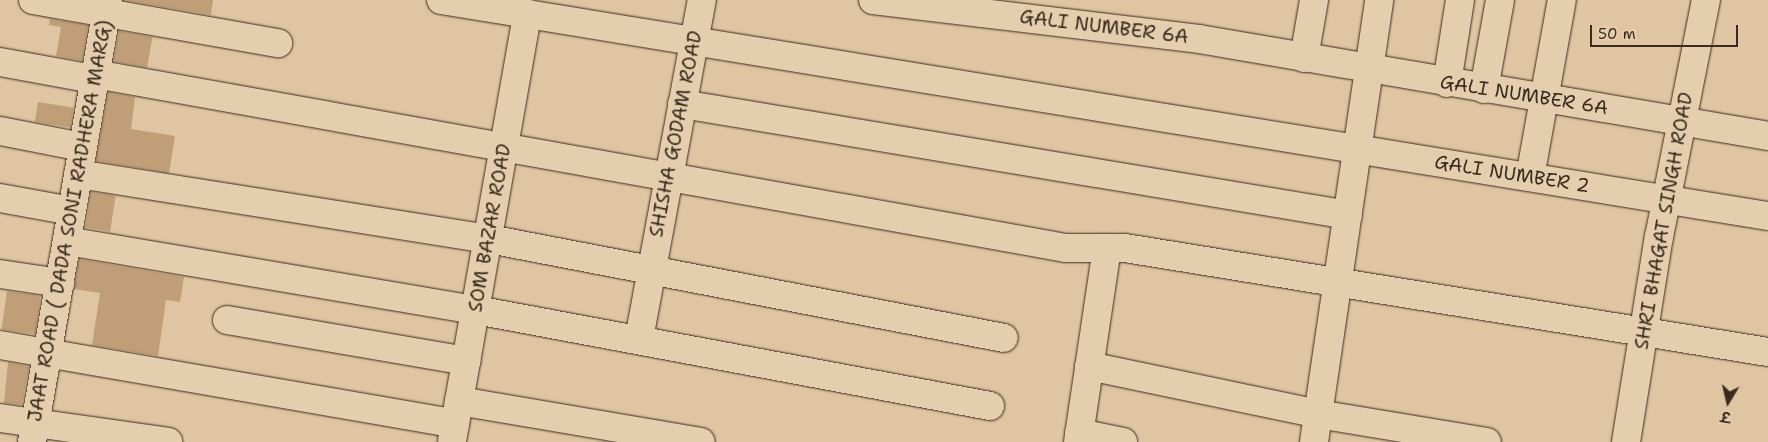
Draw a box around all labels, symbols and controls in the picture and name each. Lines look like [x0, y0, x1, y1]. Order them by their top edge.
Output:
street label: GALI NUMBER 6A [1018, 5, 1190, 49]
scale bar [1593, 15, 1740, 47]
street label: JAAT ROAD ( DADA SONI RADHERA MARG) [23, 18, 117, 424]
text: 50 m [1598, 24, 1636, 44]
street label: SHISHA GODAM ROAD [645, 29, 707, 239]
street label: GALI NUMBER 6A [1438, 70, 1610, 120]
street label: SHRI BHAGAT SINGH ROAD [1630, 91, 1698, 351]
street label: SOM BAZAR ROAD [464, 142, 516, 314]
street label: GALI NUMBER 2 [1433, 151, 1591, 197]
north arrow [1703, 377, 1753, 427]
text: उ [1720, 407, 1732, 426]

